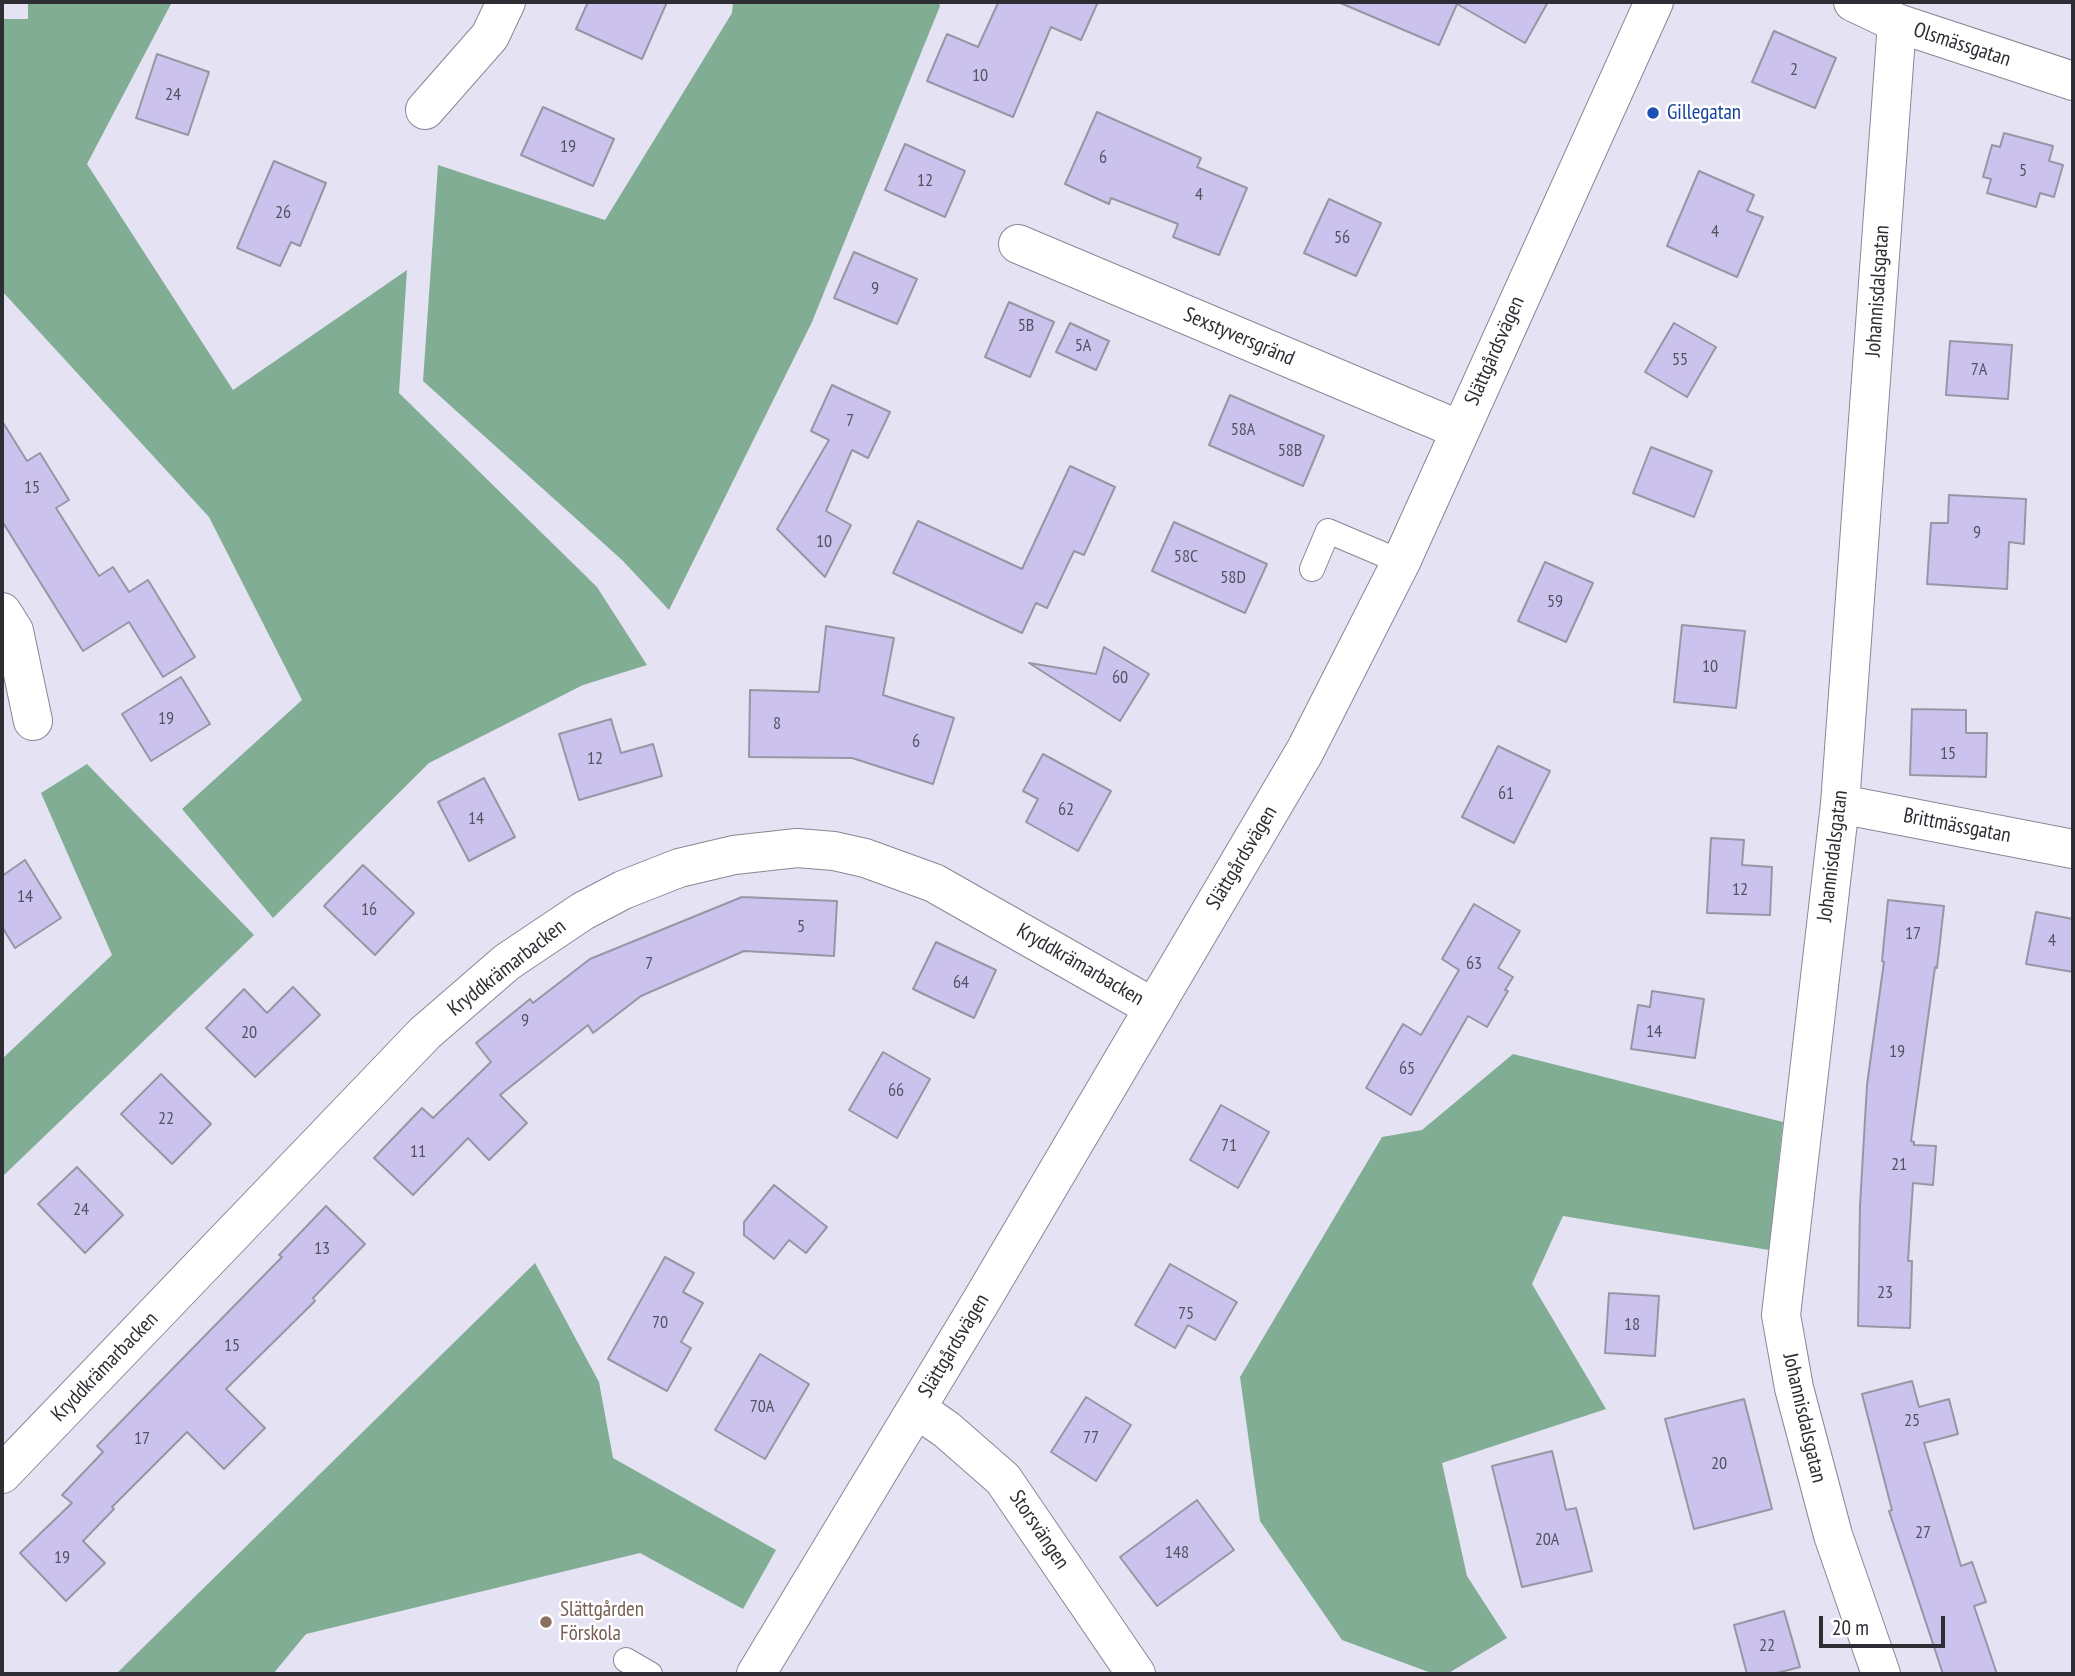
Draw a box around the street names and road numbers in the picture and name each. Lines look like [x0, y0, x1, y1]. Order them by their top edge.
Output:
street label: Olsmässgatan [1910, 17, 2014, 73]
street label: Johannisdalsgatan [1861, 224, 1895, 358]
street label: Slättgårdsvägen [1460, 293, 1530, 409]
street label: Sexstyversgränd [1180, 302, 1298, 372]
street label: Johannisdalsgatan [1812, 789, 1854, 923]
street label: Slättgårdsvägen [1201, 802, 1283, 914]
street label: Brittmässgatan [1901, 803, 2013, 849]
street label: Kryddkrämarbacken [443, 914, 571, 1022]
street label: Kryddkrämarbacken [1012, 918, 1148, 1012]
street label: Slättgårdsvägen [913, 1290, 995, 1402]
street label: Kryddkrämarbacken [46, 1307, 164, 1427]
street label: Johannisdalsgatan [1777, 1351, 1831, 1485]
street label: Storsvängen [1004, 1486, 1074, 1574]

